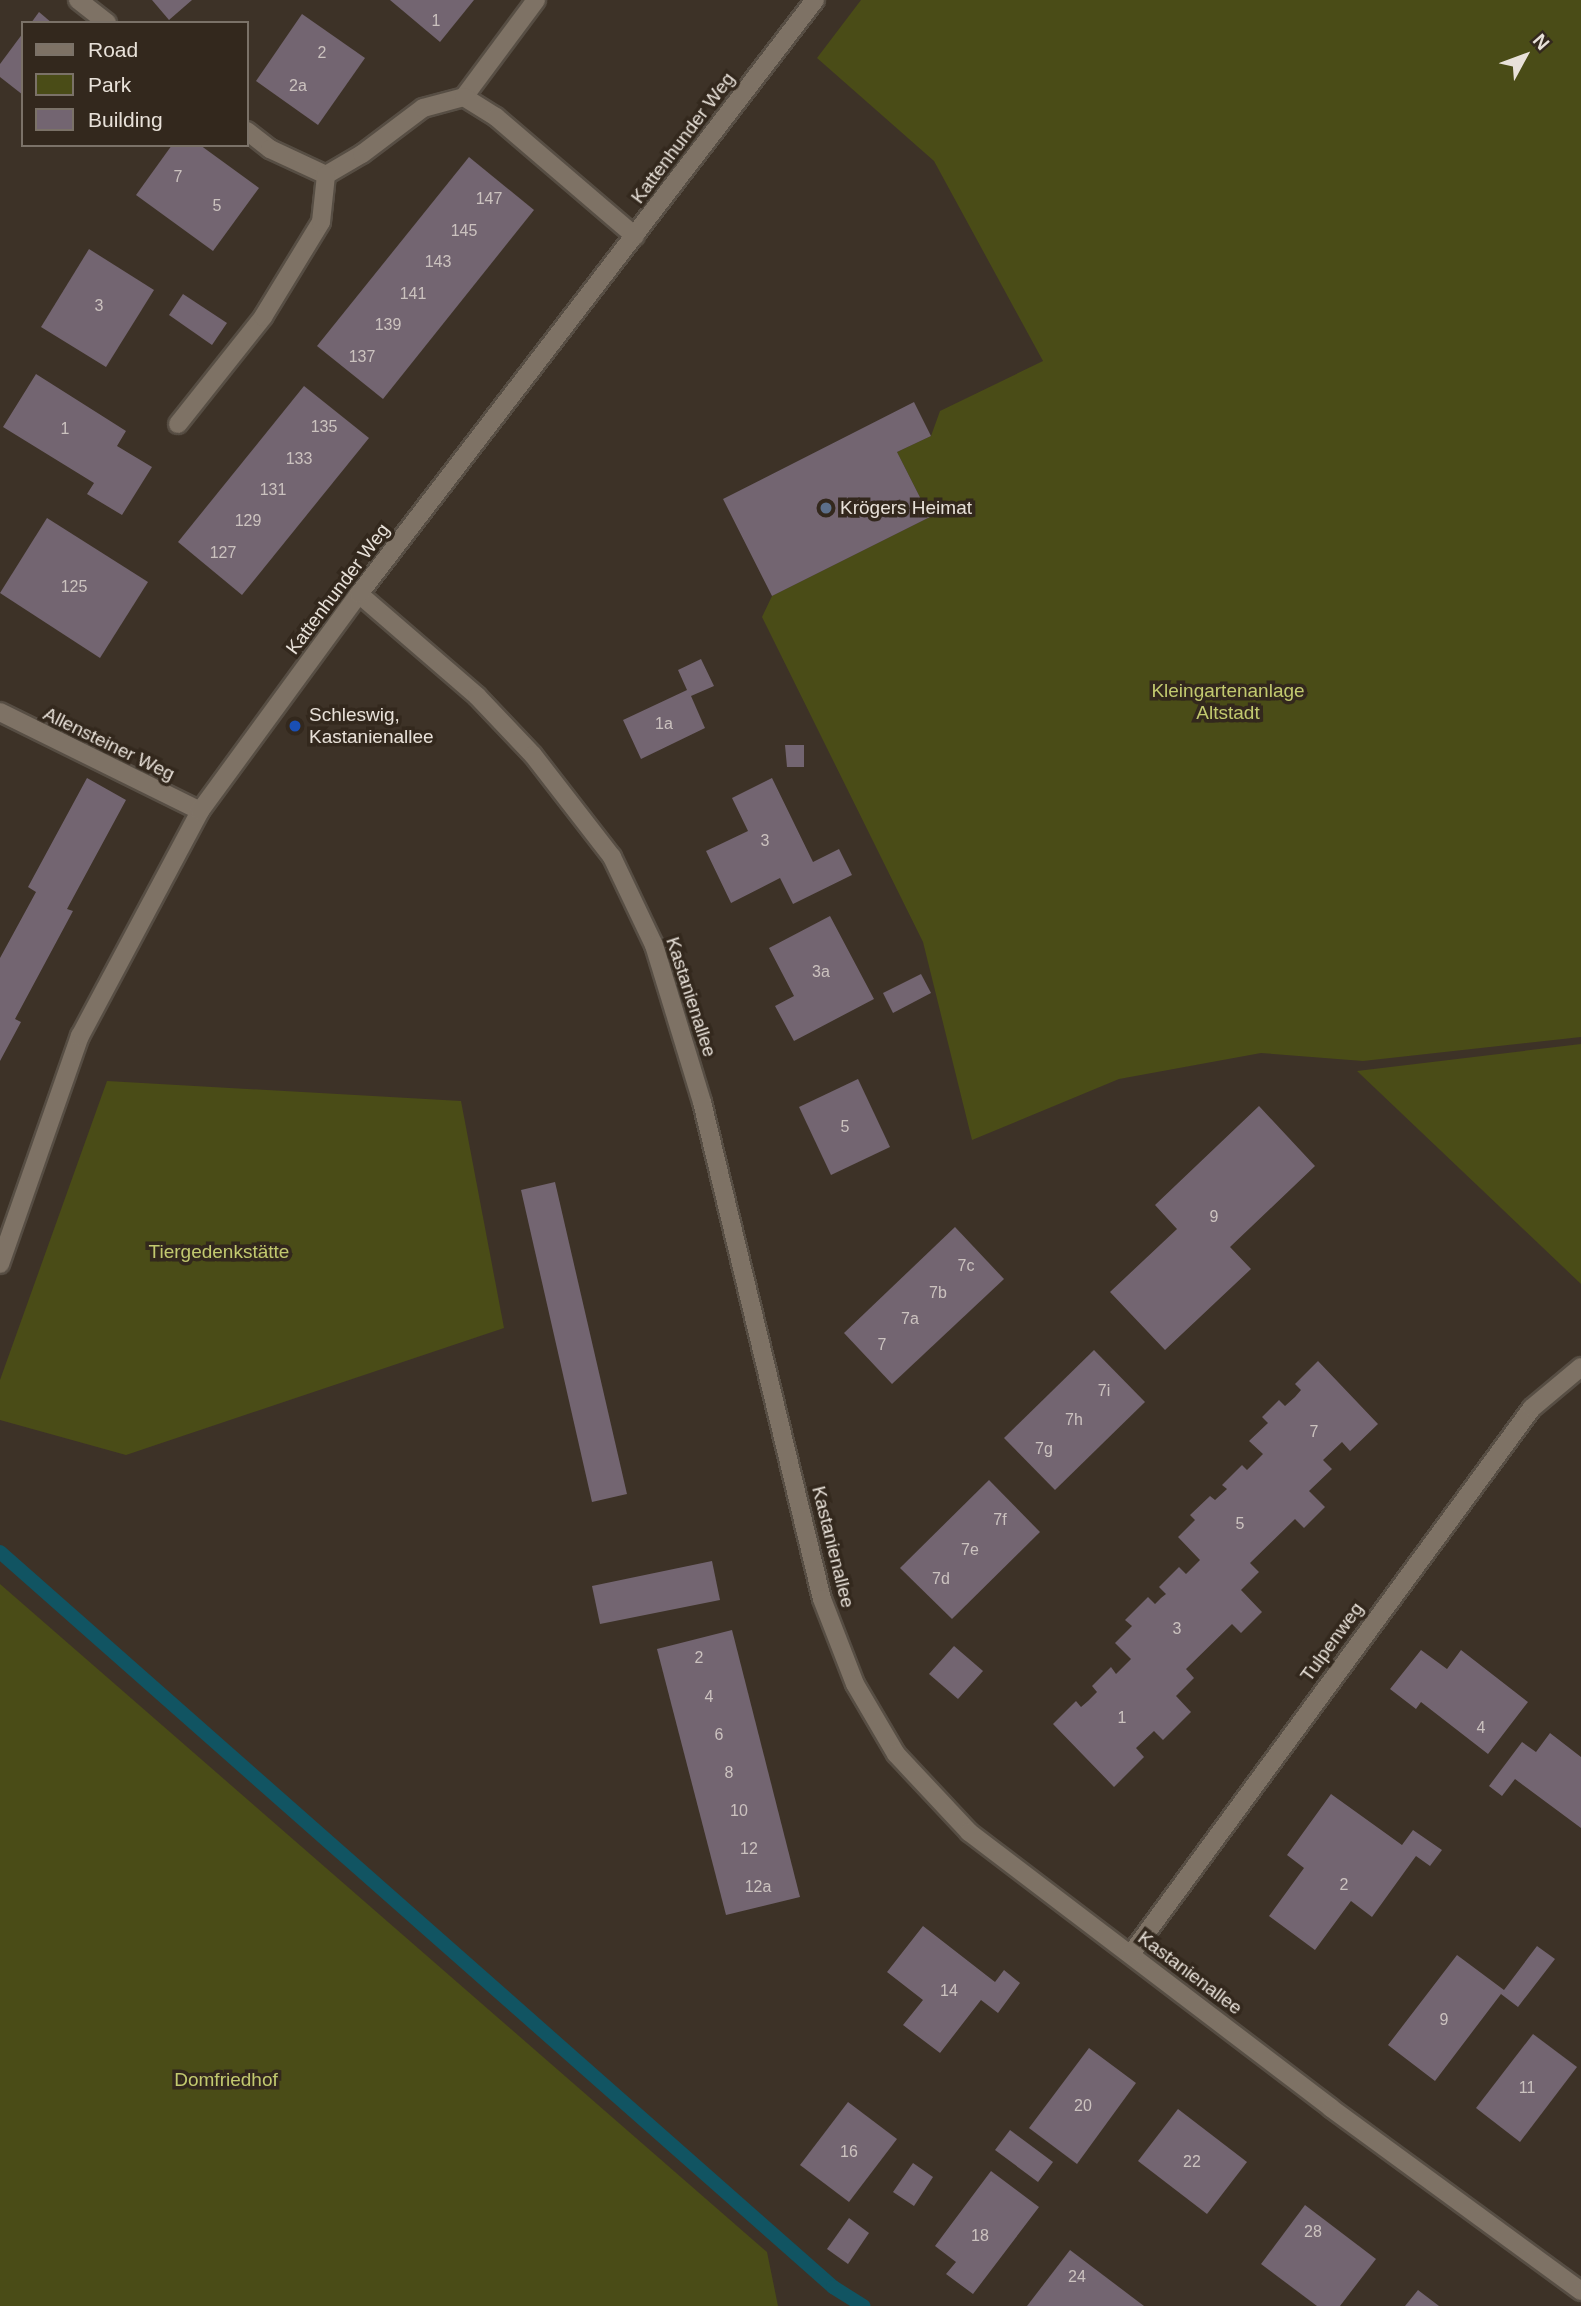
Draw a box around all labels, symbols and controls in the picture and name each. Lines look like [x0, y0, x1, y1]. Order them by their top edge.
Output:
house number: 1 [432, 11, 440, 31]
legend [21, 21, 248, 147]
north arrow [1490, 21, 1560, 91]
text: N [1529, 30, 1554, 54]
text: Road [88, 38, 138, 61]
house number: 2 [318, 43, 326, 63]
street label: Kattenhunder Weg [626, 68, 740, 208]
text: Park [88, 73, 131, 96]
house number: 2a [289, 76, 307, 96]
text: Building [88, 108, 163, 131]
house number: 7 [174, 167, 182, 187]
house number: 147 [476, 189, 502, 209]
house number: 5 [213, 196, 221, 216]
house number: 145 [451, 221, 477, 241]
house number: 143 [425, 252, 451, 272]
house number: 141 [400, 284, 426, 304]
house number: 3 [95, 296, 103, 316]
house number: 139 [375, 315, 401, 335]
house number: 137 [349, 347, 375, 367]
house number: 135 [311, 417, 337, 437]
house number: 1 [61, 419, 69, 439]
house number: 133 [286, 449, 312, 469]
house number: 131 [260, 480, 286, 500]
place label: Krögers Heimat [840, 497, 972, 519]
marker: Krögers Heimat [818, 500, 834, 516]
house number: 129 [235, 511, 261, 531]
street label: Kattenhunder Weg [281, 519, 395, 659]
house number: 127 [210, 543, 236, 563]
house number: 125 [61, 577, 87, 597]
park label: Kleingartenanlage Altstadt [1151, 680, 1305, 724]
street label: Allensteiner Weg [40, 702, 178, 786]
place label: Schleswig, Kastanienallee [309, 704, 434, 748]
house number: 1a [655, 714, 673, 734]
marker: Schleswig, Kastanienallee [287, 718, 303, 734]
house number: 3 [761, 831, 769, 851]
street label: Kastanienallee [661, 934, 721, 1060]
house number: 3a [812, 962, 830, 982]
house number: 5 [841, 1117, 849, 1137]
house number: 9 [1210, 1207, 1218, 1227]
park label: Tiergedenkstätte [149, 1241, 289, 1263]
house number: 7c [958, 1256, 974, 1276]
house number: 7b [929, 1283, 947, 1303]
house number: 7a [901, 1309, 919, 1329]
house number: 7 [878, 1335, 886, 1355]
house number: 7i [1098, 1381, 1110, 1401]
house number: 7h [1065, 1410, 1083, 1430]
house number: 7 [1310, 1422, 1318, 1442]
house number: 7g [1035, 1439, 1053, 1459]
street label: Kastanienallee [807, 1484, 859, 1610]
house number: 7f [993, 1510, 1007, 1530]
house number: 5 [1236, 1514, 1244, 1534]
house number: 7e [961, 1540, 979, 1560]
house number: 7d [932, 1569, 950, 1589]
street label: Tulpenweg [1296, 1598, 1368, 1686]
house number: 3 [1173, 1619, 1181, 1639]
house number: 2 [695, 1648, 703, 1668]
house number: 4 [705, 1687, 713, 1707]
house number: 1 [1118, 1708, 1126, 1728]
house number: 4 [1477, 1718, 1485, 1738]
house number: 6 [715, 1725, 723, 1745]
house number: 8 [725, 1763, 733, 1783]
house number: 10 [730, 1801, 748, 1821]
house number: 12 [740, 1839, 758, 1859]
house number: 2 [1340, 1875, 1348, 1895]
house number: 12a [745, 1877, 771, 1897]
street label: Kastanienallee [1133, 1926, 1247, 2020]
house number: 14 [940, 1981, 958, 2001]
house number: 9 [1440, 2010, 1448, 2030]
park label: Domfriedhof [174, 2069, 278, 2091]
house number: 11 [1519, 2078, 1535, 2098]
house number: 20 [1074, 2096, 1092, 2116]
house number: 16 [840, 2142, 858, 2162]
house number: 22 [1183, 2152, 1201, 2172]
house number: 28 [1304, 2222, 1322, 2242]
house number: 18 [971, 2226, 989, 2246]
house number: 24 [1068, 2267, 1086, 2287]

